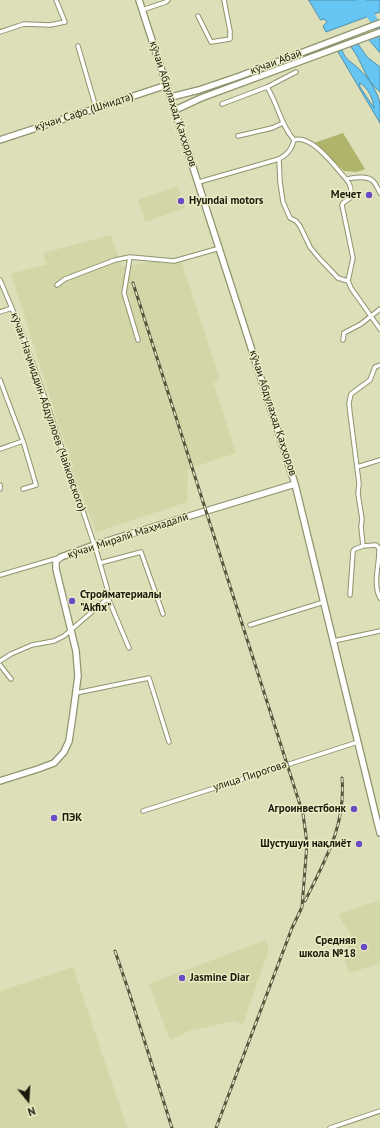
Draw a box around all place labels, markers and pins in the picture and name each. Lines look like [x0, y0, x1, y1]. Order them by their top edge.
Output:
place label: Мечет [331, 188, 361, 202]
marker: Мечет [364, 190, 374, 200]
place label: Hyundai motors [189, 194, 263, 208]
marker: Hyundai motors [176, 196, 186, 206]
place label: Стройматериалы "Akfix" [80, 588, 161, 614]
marker: Стройматериалы "Akfix" [67, 596, 77, 606]
place label: Агроинвестбонк [268, 802, 346, 816]
marker: Агроинвестбонк [349, 804, 359, 814]
place label: ПЭК [62, 811, 82, 825]
marker: ПЭК [49, 813, 59, 823]
place label: Шустушуи нақлиёт [260, 837, 351, 851]
marker: Шустушуи нақлиёт [354, 839, 364, 849]
place label: Средняя школа №18 [299, 934, 356, 960]
marker: Средняя школа №18 [359, 942, 369, 952]
place label: Jasmine Diar [190, 971, 249, 985]
marker: Jasmine Diar [177, 973, 187, 983]

